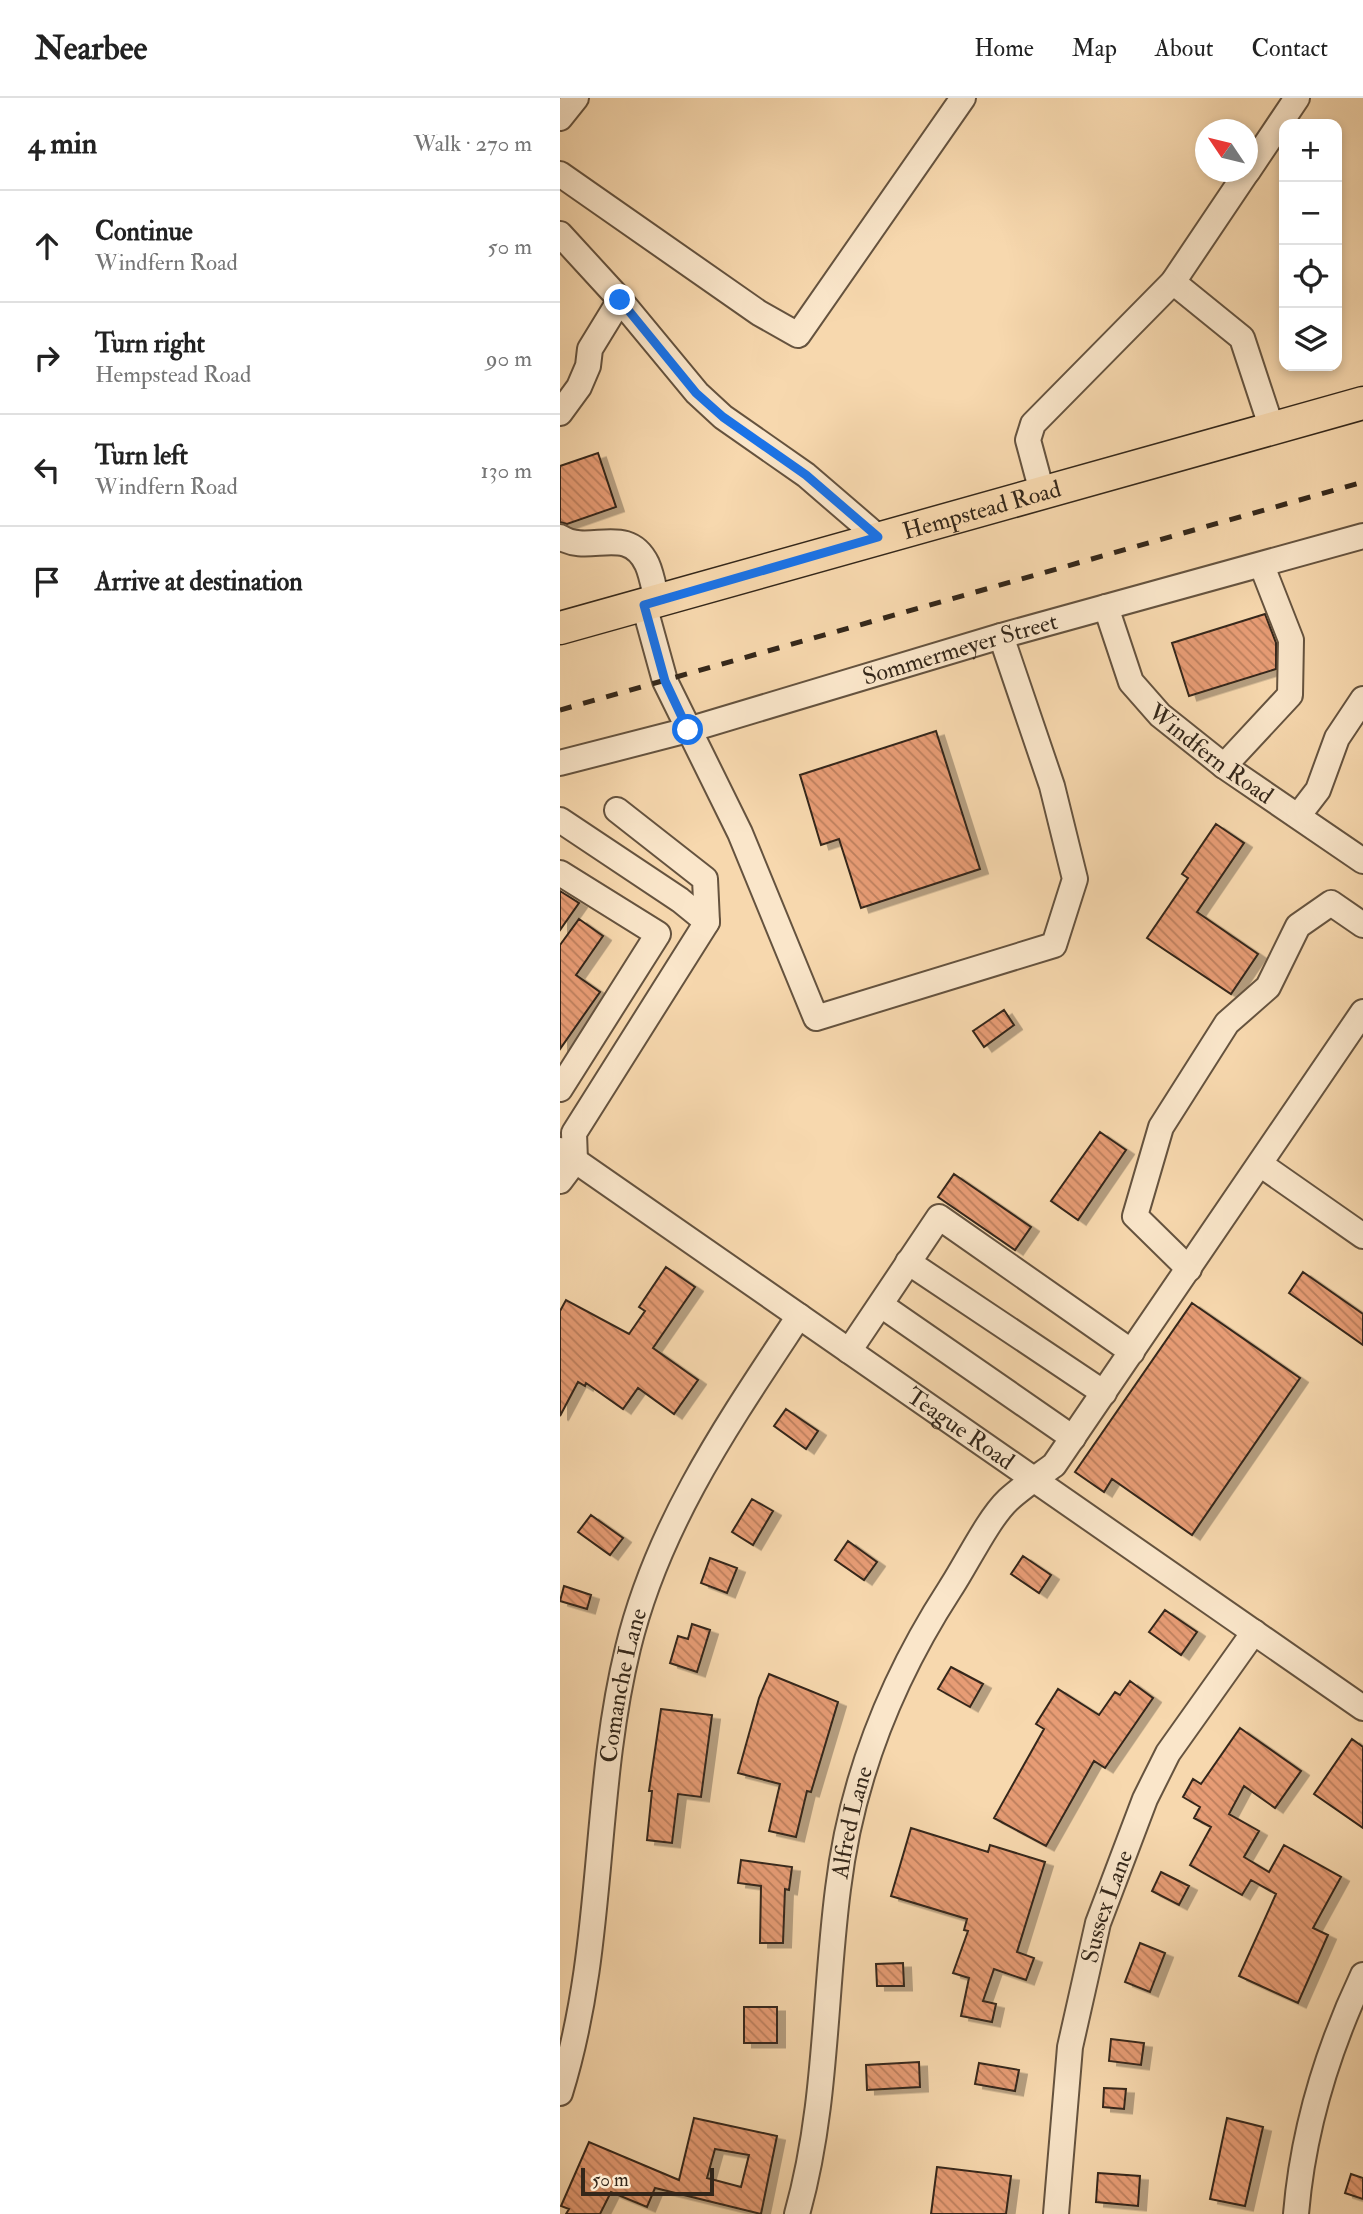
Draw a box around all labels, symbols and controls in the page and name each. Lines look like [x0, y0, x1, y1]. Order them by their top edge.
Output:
text: Nearbee [35, 28, 147, 69]
text: Home [974, 33, 1034, 64]
text: Map [1072, 33, 1117, 64]
text: About [1155, 33, 1214, 64]
text: Contact [1252, 33, 1328, 64]
north arrow [1195, 119, 1258, 182]
map controls [1279, 119, 1342, 371]
button: + [1279, 119, 1342, 182]
text: 4 min [28, 125, 97, 162]
text: Walk · 270 m [413, 129, 532, 158]
button: − [1279, 182, 1342, 245]
text: Continue [95, 216, 193, 248]
icon: ahead [28, 227, 66, 265]
text: 50 m [488, 232, 532, 261]
button: locate [1279, 245, 1342, 308]
text: Windfern Road [95, 248, 238, 277]
route end [604, 284, 635, 315]
button: layers [1279, 308, 1342, 371]
text: Turn right [95, 328, 205, 360]
icon: right [28, 339, 66, 377]
text: 90 m [486, 344, 532, 373]
text: Hempstead Road [95, 360, 251, 389]
text: Turn left [95, 440, 188, 472]
icon: left [28, 451, 66, 489]
text: 130 m [480, 456, 532, 485]
text: Windfern Road [95, 472, 238, 501]
street label: Hempstead Road [899, 473, 1065, 547]
icon: arrive [28, 563, 66, 601]
text: Arrive at destination [95, 566, 303, 598]
street label: Sommermeyer Street [859, 606, 1061, 692]
street label: Windfern Road [1141, 696, 1280, 811]
route start [672, 714, 703, 745]
street label: Teague Road [901, 1380, 1021, 1477]
street label: Comanche Lane [593, 1604, 654, 1765]
street label: Alfred Lane [824, 1762, 880, 1882]
street label: Sussex Lane [1074, 1845, 1140, 1966]
scale bar [581, 2165, 714, 2197]
text: 50 m [592, 2168, 629, 2192]

